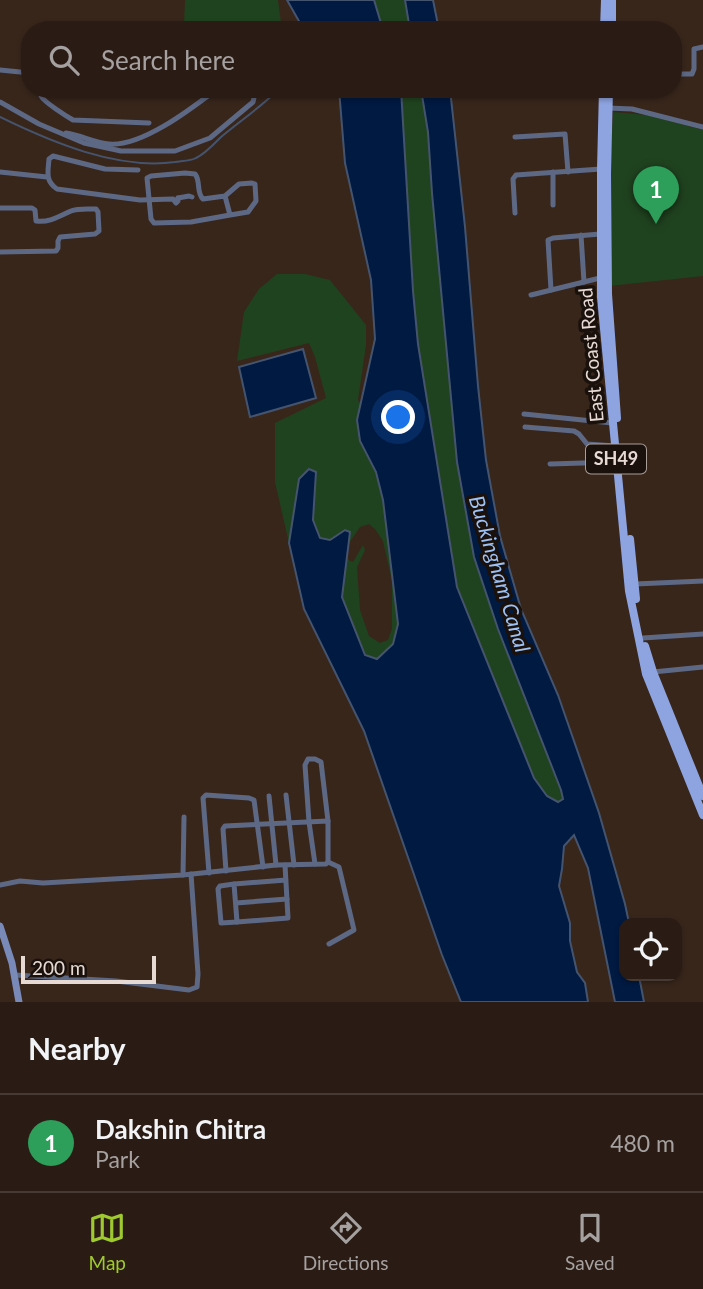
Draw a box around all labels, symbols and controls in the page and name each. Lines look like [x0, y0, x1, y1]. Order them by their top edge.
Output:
search box [21, 21, 682, 98]
icon: search [45, 41, 83, 79]
text: Search here [101, 44, 235, 76]
pin: 1 [633, 166, 679, 224]
street label: East Coast Road [573, 287, 608, 423]
your location [381, 400, 415, 434]
road number: SH49 [586, 444, 646, 474]
water label: Buckingham Canal [465, 492, 536, 655]
map controls [619, 918, 682, 981]
button: locate [619, 918, 682, 981]
scale bar [21, 953, 156, 985]
text: 200 m [32, 956, 86, 979]
text: Nearby [28, 1030, 126, 1066]
text: Dakshin Chitra [95, 1113, 266, 1145]
text: 1 [44, 1129, 58, 1157]
text: 480 m [610, 1129, 675, 1157]
text: Park [95, 1145, 140, 1173]
tab: Map [88, 1209, 126, 1274]
tab: Directions [303, 1209, 389, 1274]
tab: Saved [565, 1209, 615, 1274]

